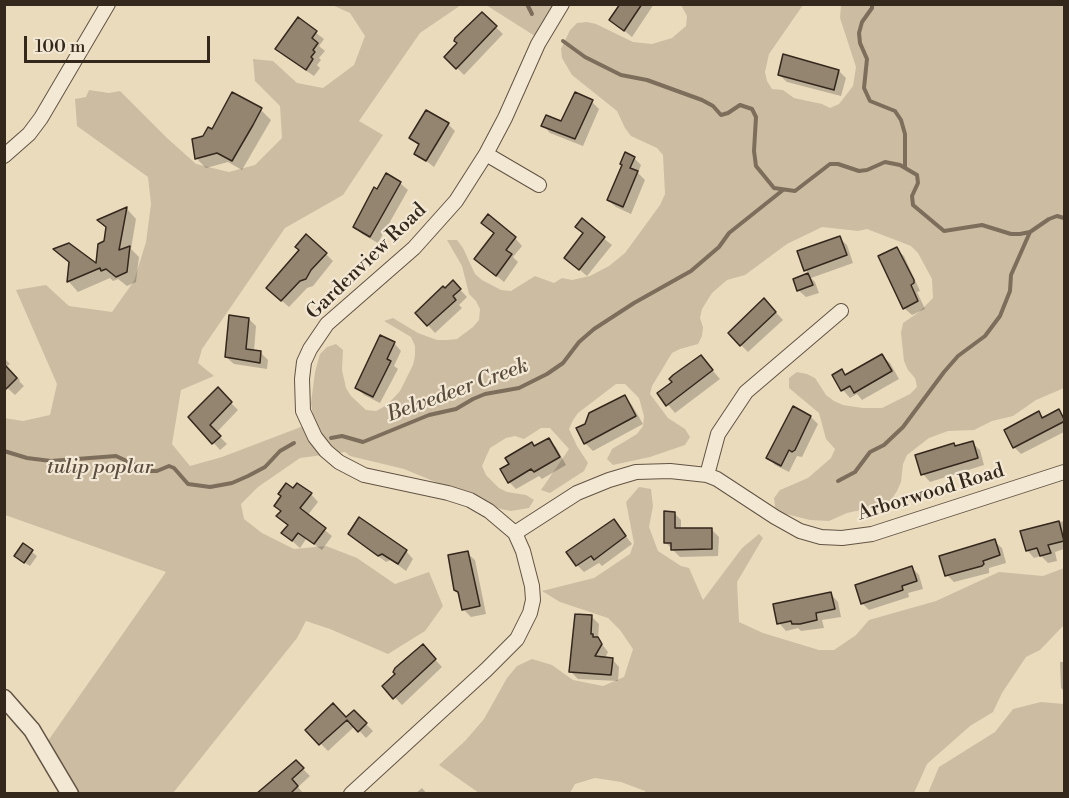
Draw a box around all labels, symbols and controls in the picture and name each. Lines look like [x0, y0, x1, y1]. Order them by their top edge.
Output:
scale bar [27, 24, 213, 62]
text: 100 m [35, 35, 86, 58]
street label: Gardenview Road [302, 199, 432, 325]
water label: Belvedeer Creek [384, 354, 532, 428]
park label: tulip poplar [47, 456, 153, 480]
street label: Arborwood Road [855, 459, 1007, 527]

